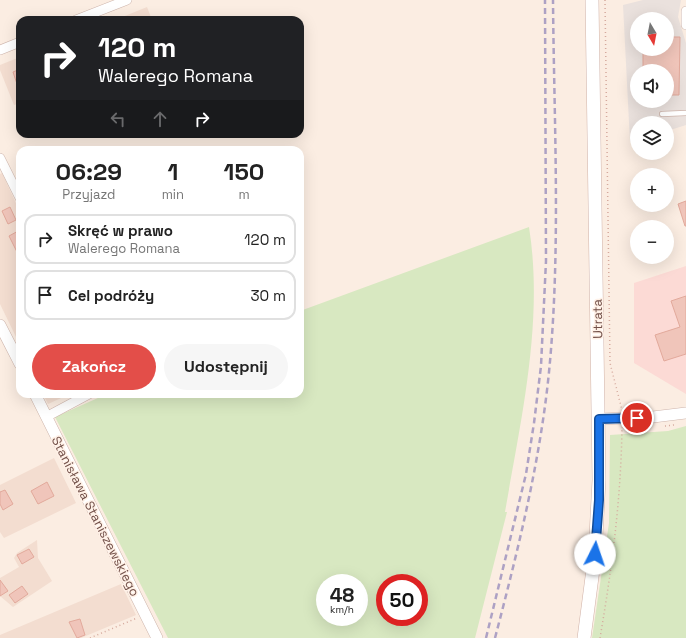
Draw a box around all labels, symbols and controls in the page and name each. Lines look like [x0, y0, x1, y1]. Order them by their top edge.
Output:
north arrow [630, 12, 674, 56]
map controls [630, 12, 674, 264]
text: 120 m [98, 29, 176, 65]
icon: right [32, 32, 84, 84]
text: Walerego Romana [98, 64, 253, 87]
button: sound [630, 64, 674, 108]
icon: left [107, 108, 129, 130]
icon: ahead [149, 108, 171, 130]
icon: right [191, 108, 213, 130]
button: layers [630, 116, 674, 160]
text: 06:29 [56, 156, 122, 187]
text: 1 [167, 156, 178, 187]
text: 150 [224, 156, 264, 187]
button: + [630, 168, 674, 212]
text: Przyjazd [62, 186, 115, 203]
text: min [162, 186, 184, 203]
text: m [238, 186, 250, 203]
button: − [630, 220, 674, 264]
text: Skręć w prawo [68, 221, 173, 240]
icon: right [34, 228, 56, 250]
text: 120 m [244, 230, 286, 249]
text: Walerego Romana [68, 240, 180, 257]
icon: arrive [34, 284, 56, 306]
text: Cel podróży [68, 286, 154, 305]
text: 30 m [251, 286, 286, 305]
street label: Utrata [589, 298, 606, 339]
button: Zakończ [32, 344, 156, 390]
button: Udostępnij [164, 344, 288, 390]
pin [620, 401, 654, 435]
icon: arrive [626, 407, 648, 429]
street label: Stanisława Staniszewskiego [48, 433, 143, 599]
position arrow [574, 533, 616, 575]
speed limit sign: 50 [376, 574, 428, 626]
text: 48 [330, 582, 354, 608]
text: km/h [330, 603, 354, 616]

